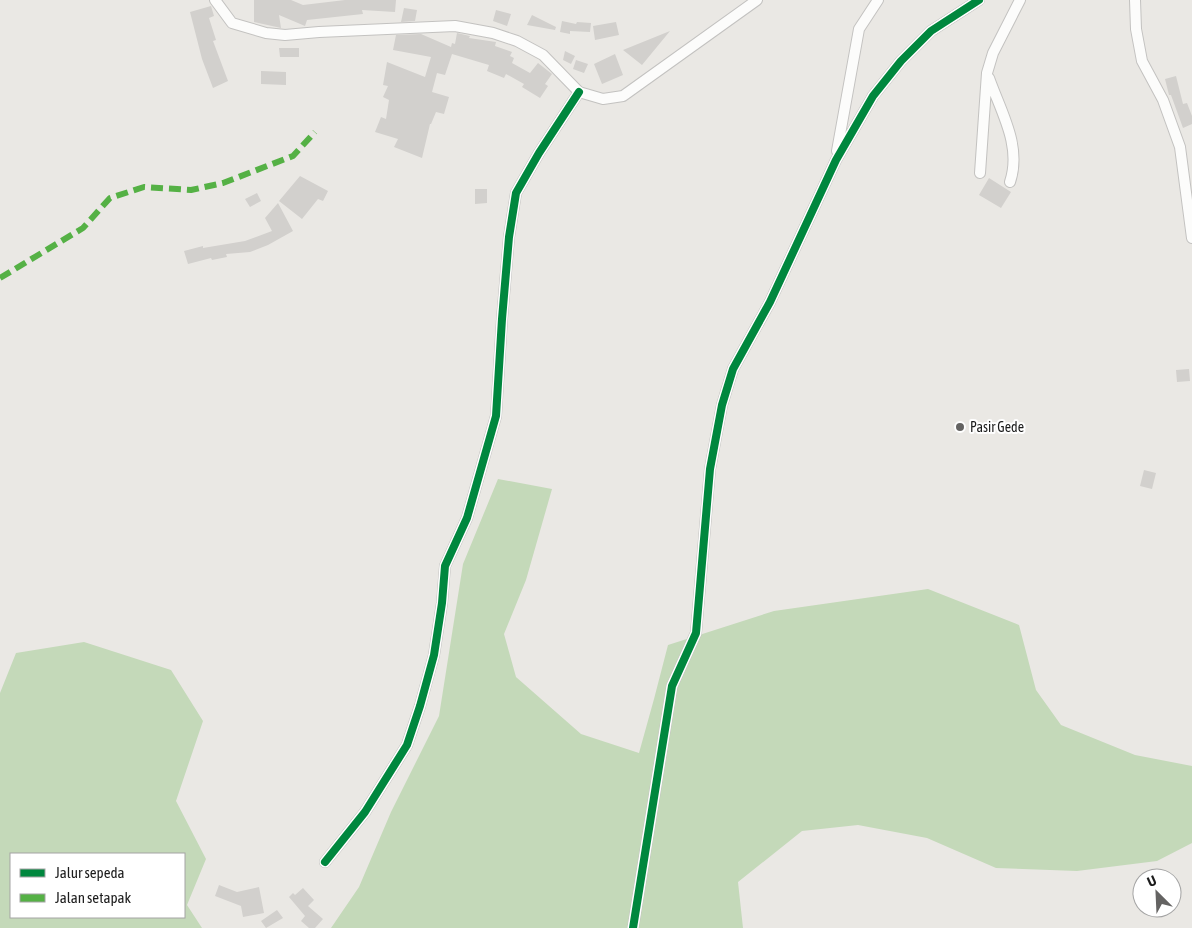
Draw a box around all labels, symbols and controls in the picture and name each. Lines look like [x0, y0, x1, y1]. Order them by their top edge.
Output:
place label: Pasir Gede [970, 419, 1024, 435]
marker: Pasir Gede [954, 421, 966, 433]
legend [10, 853, 185, 918]
text: Jalur sepeda [55, 864, 125, 881]
north arrow [1132, 868, 1182, 918]
text: U [1145, 872, 1159, 890]
text: Jalan setapak [55, 889, 132, 906]

